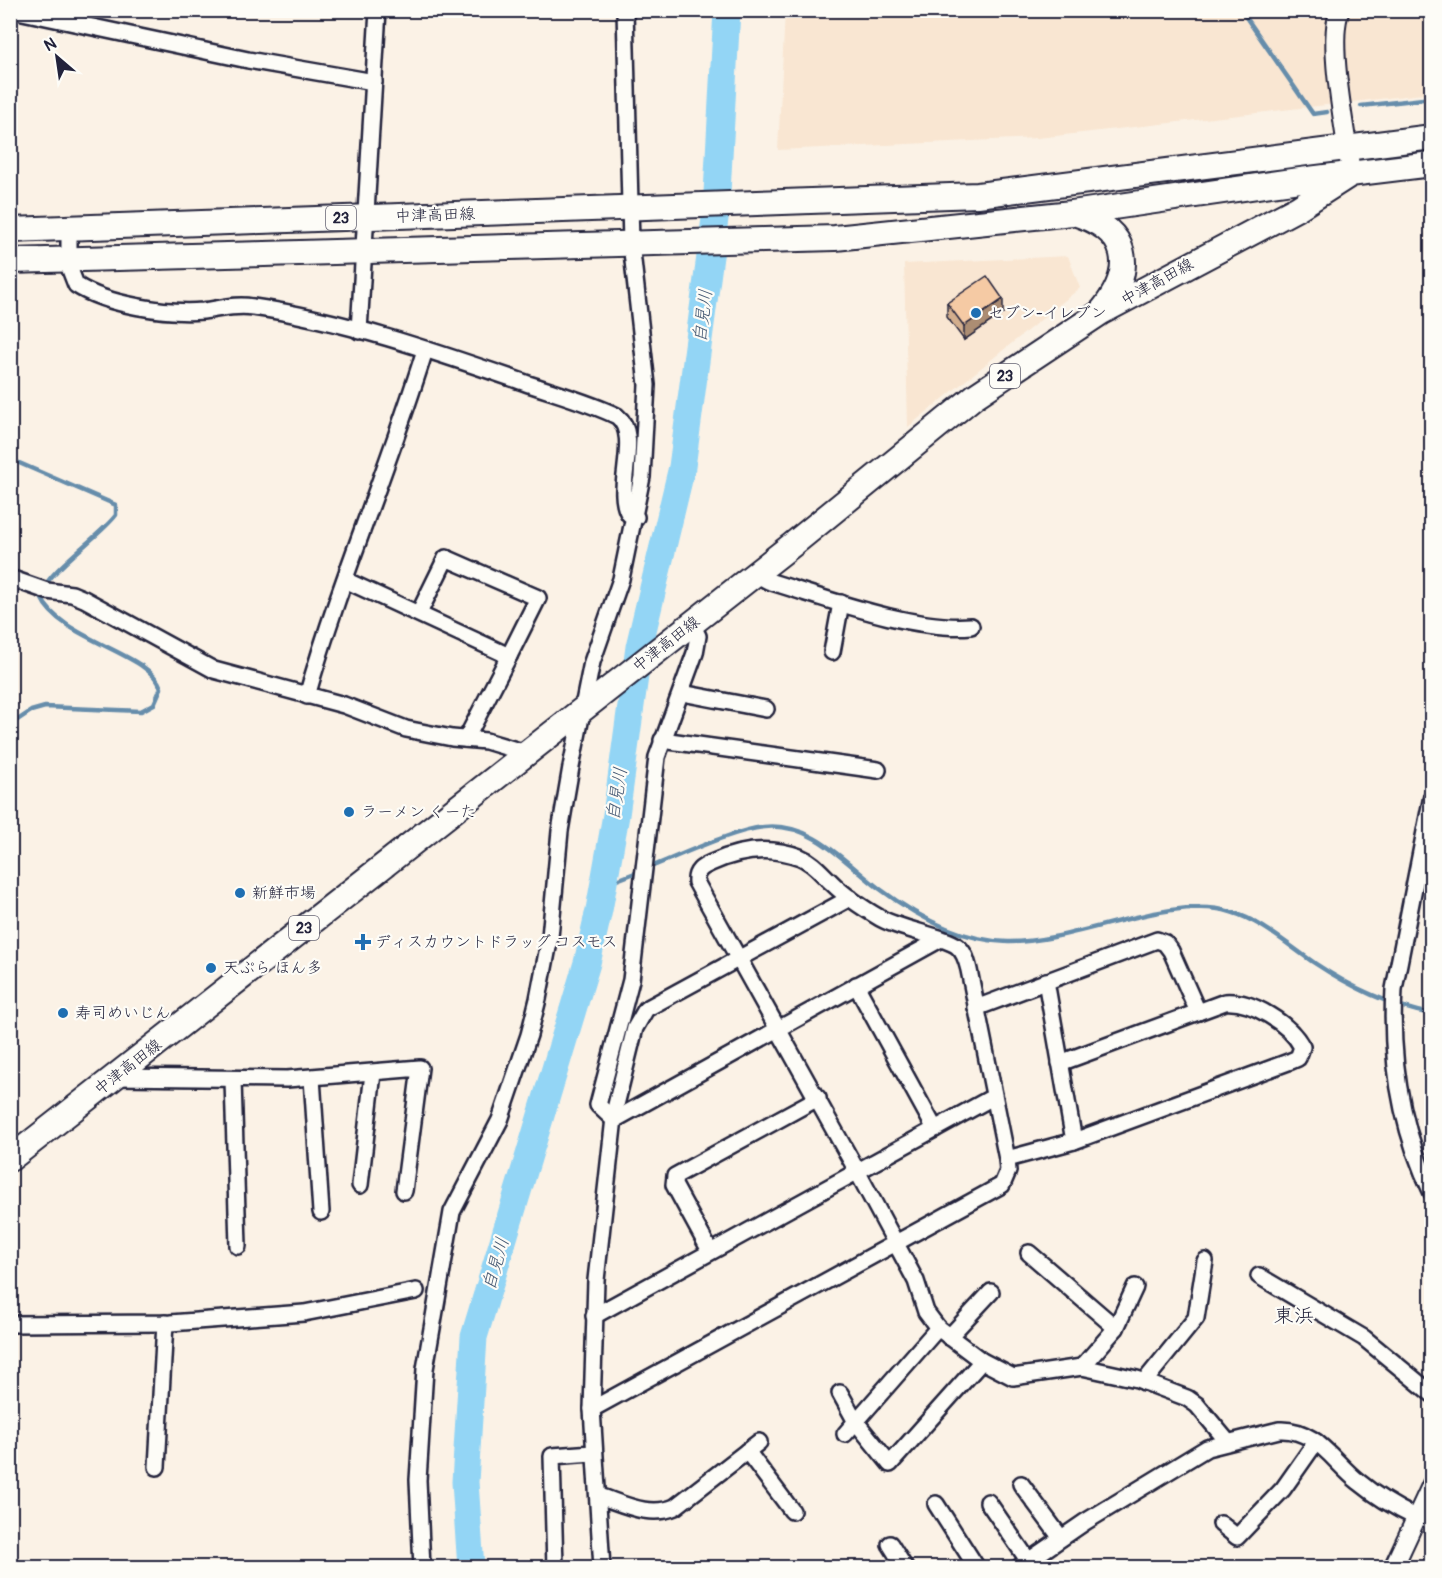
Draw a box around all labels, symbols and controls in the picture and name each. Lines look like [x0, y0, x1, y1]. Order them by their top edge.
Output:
north arrow [27, 27, 87, 87]
text: N [41, 33, 60, 56]
street label: 中津高田線 [395, 204, 475, 226]
road number: 23 [326, 206, 356, 230]
street label: 中津高田線 [1117, 254, 1197, 310]
water label: 自見川 [688, 288, 718, 344]
place label: セブン-イレブン [988, 303, 1107, 323]
marker: セブン-イレブン [969, 306, 983, 320]
road number: 23 [990, 364, 1020, 388]
street label: 中津高田線 [628, 611, 704, 677]
water label: 自見川 [601, 766, 633, 822]
place label: ラーメン くーた [361, 802, 476, 822]
marker: ラーメン くーた [342, 805, 356, 819]
place label: 新鮮市場 [252, 883, 316, 903]
marker: 新鮮市場 [233, 886, 247, 900]
road number: 23 [289, 916, 319, 940]
place label: ディスカウントドラッグ コスモス [375, 932, 618, 952]
marker: ディスカウントドラッグ コスモス [356, 935, 370, 949]
place label: 天ぷら ほん多 [223, 958, 322, 978]
marker: 天ぷら ほん多 [204, 961, 218, 975]
place label: 寿司めいじん [75, 1003, 171, 1023]
marker: 寿司めいじん [56, 1006, 70, 1020]
street label: 中津高田線 [90, 1034, 166, 1100]
water label: 自見川 [478, 1235, 514, 1293]
district label: 東浜 [1274, 1303, 1314, 1328]

